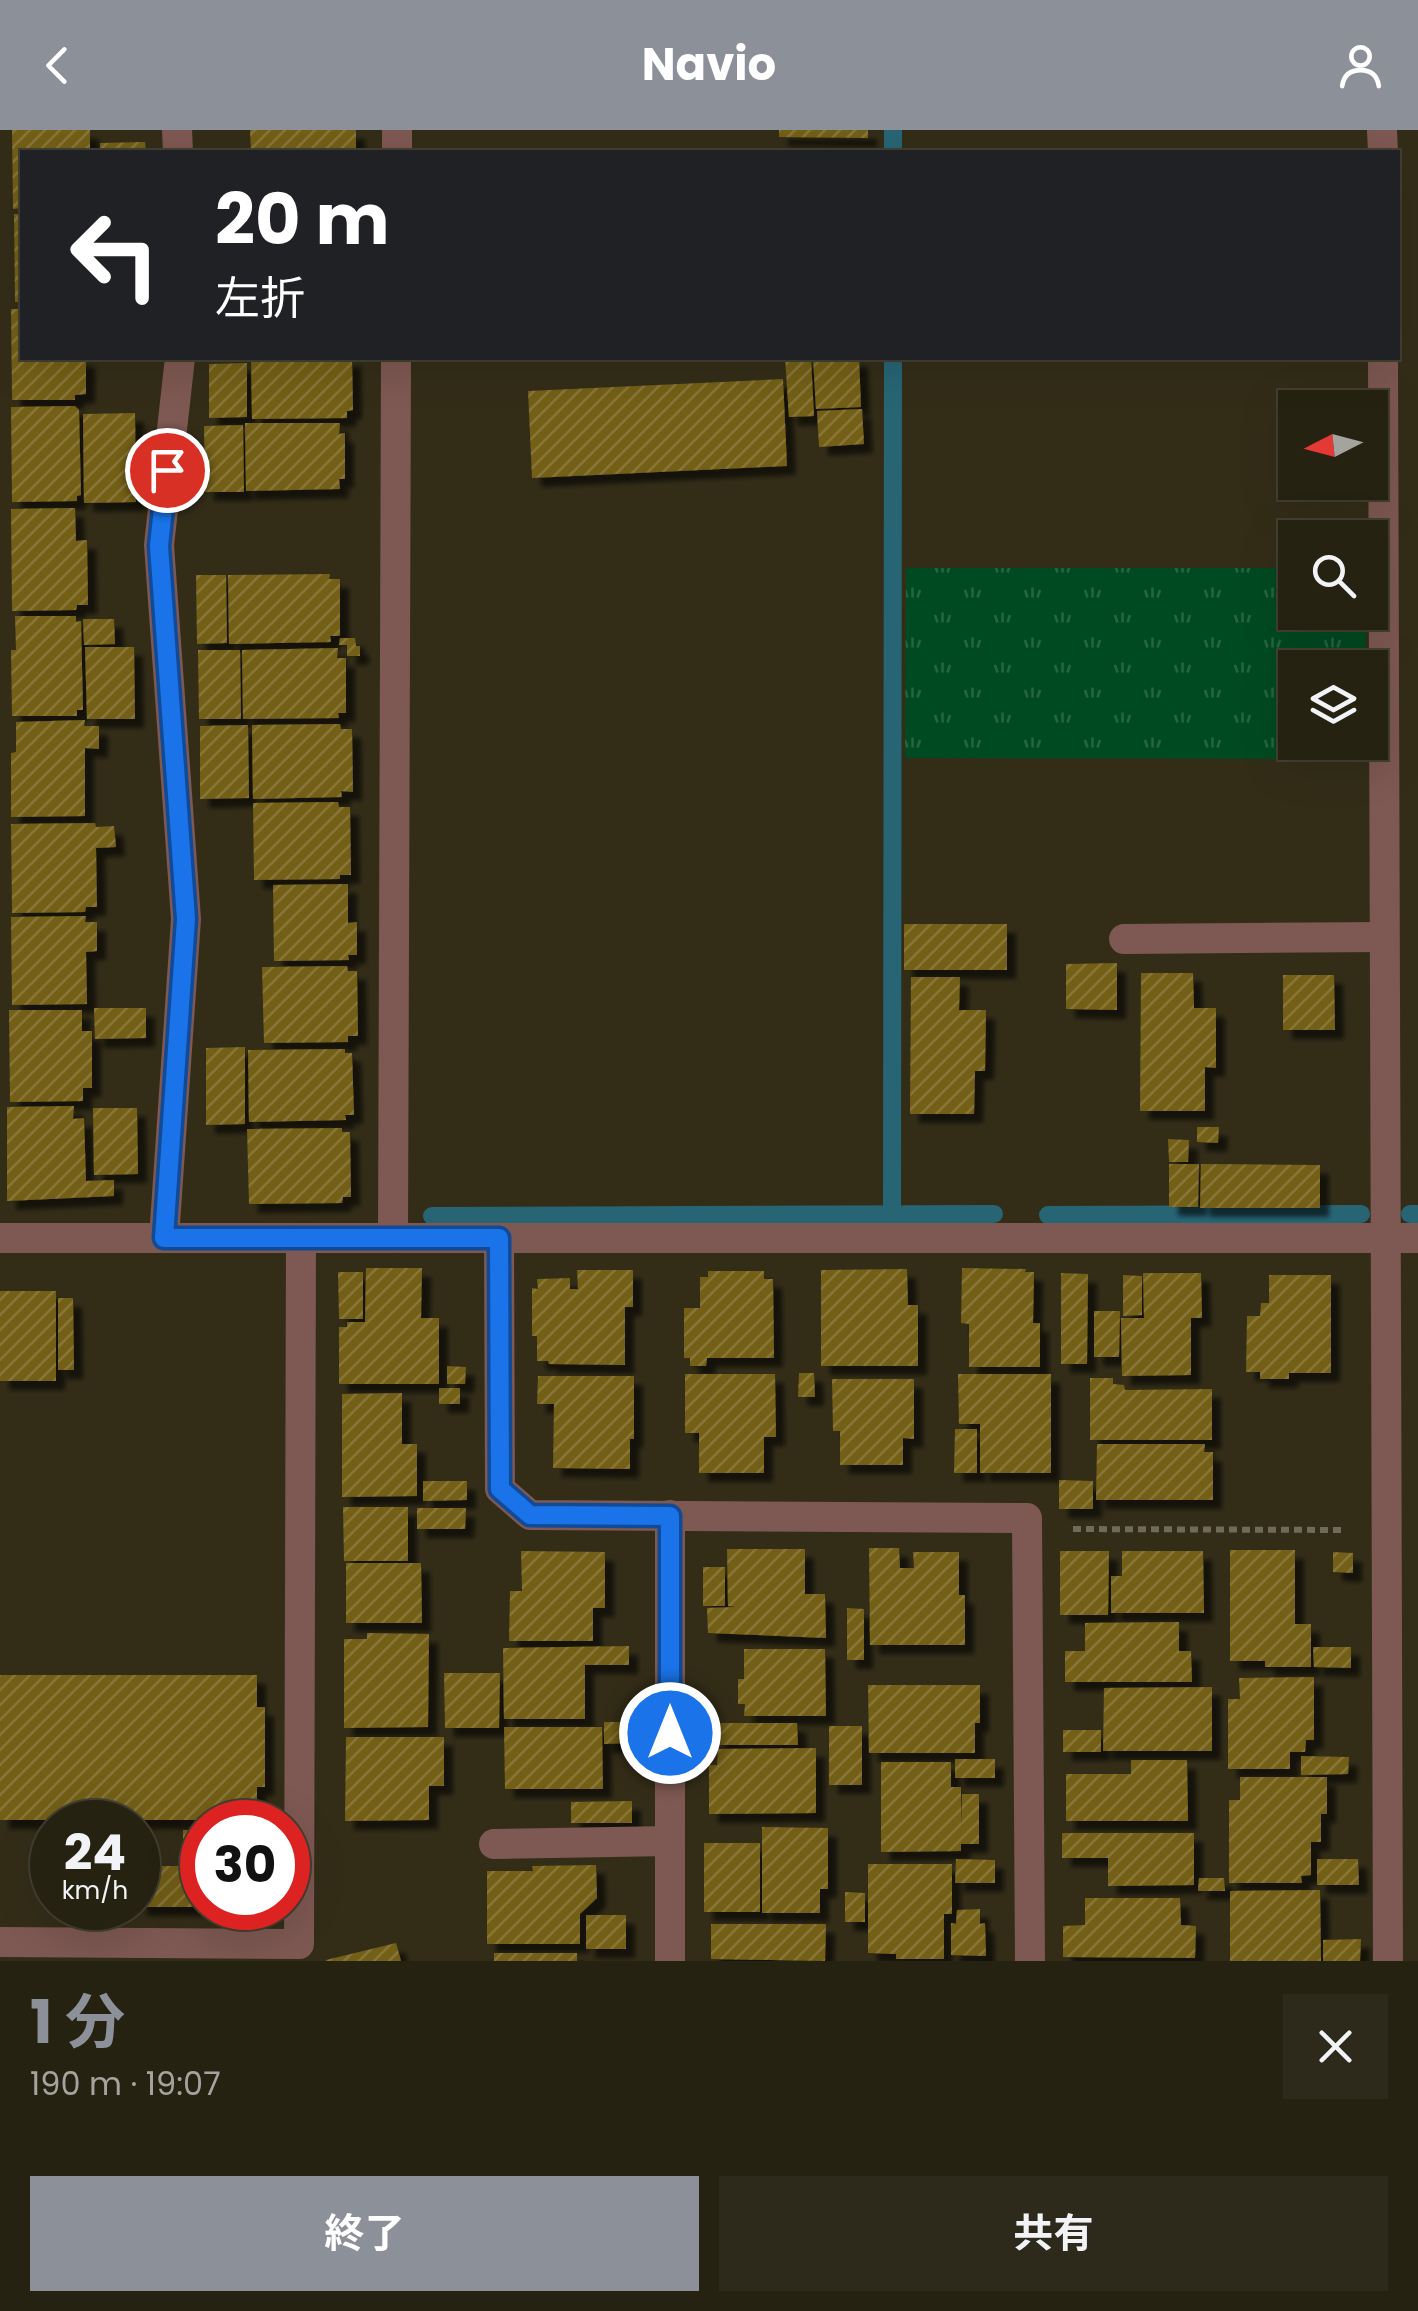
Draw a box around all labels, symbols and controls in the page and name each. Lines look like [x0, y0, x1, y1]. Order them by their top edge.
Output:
text: Navio [642, 33, 776, 96]
icon: back [30, 38, 85, 93]
icon: person [1333, 38, 1388, 93]
text: 20 m [215, 170, 390, 269]
icon: left [50, 190, 180, 320]
text: 左折 [215, 267, 305, 330]
north arrow [1278, 390, 1388, 500]
map controls [1278, 390, 1388, 760]
pin [125, 428, 210, 513]
icon: arrive [140, 443, 195, 498]
button: search [1278, 520, 1388, 630]
button: layers [1278, 650, 1388, 760]
position arrow [618, 1681, 722, 1785]
speed limit sign: 30 [180, 1800, 310, 1930]
text: 24 [64, 1817, 126, 1888]
text: km/h [62, 1873, 128, 1908]
text: 1 分 [30, 1980, 125, 2064]
button: close [1283, 1994, 1388, 2099]
text: 190 m · 19:07 [30, 2061, 221, 2106]
button: 終了 [30, 2176, 699, 2291]
button: 共有 [719, 2176, 1388, 2291]

